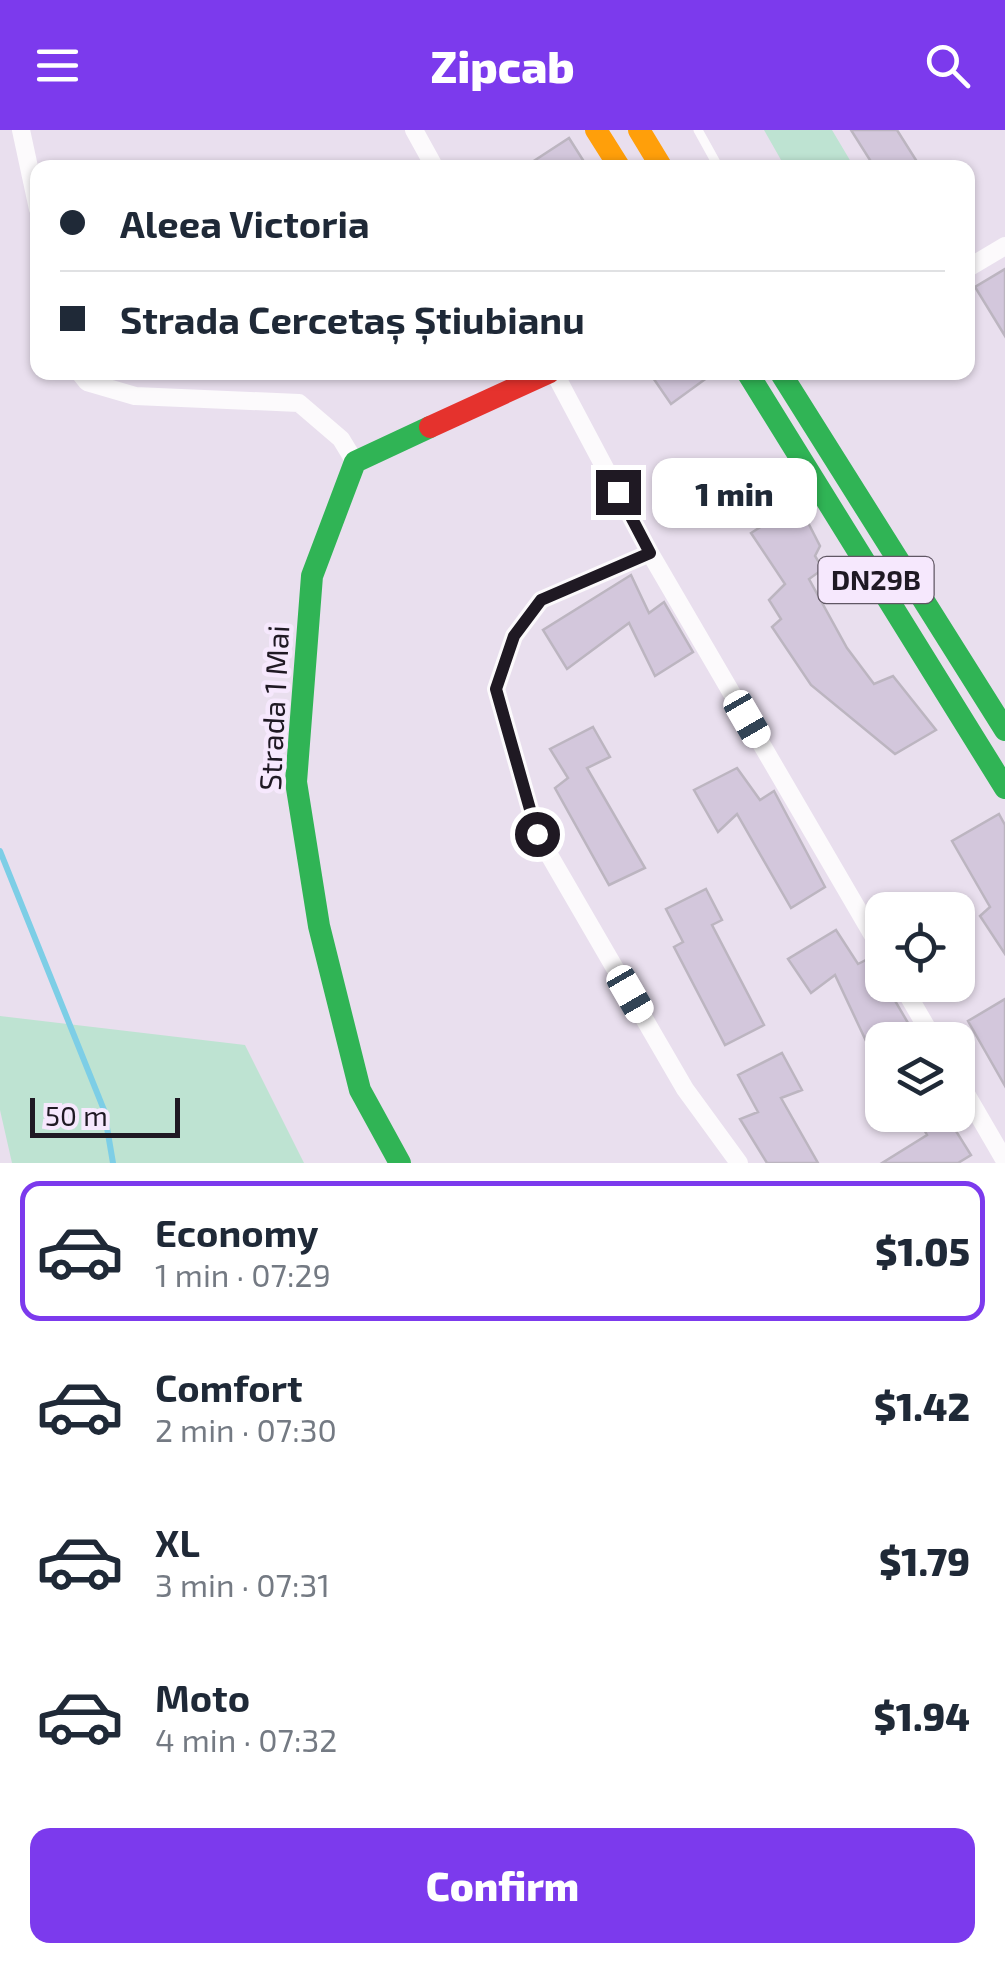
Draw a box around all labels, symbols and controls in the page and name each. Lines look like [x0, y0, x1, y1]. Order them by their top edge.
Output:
icon: menu [30, 38, 85, 93]
text: Zipcab [430, 38, 575, 92]
icon: search [920, 38, 975, 93]
text: Aleea Victoria [120, 200, 370, 246]
text: Strada Cercetaș Știubianu [120, 296, 585, 342]
callout: 1 min [653, 457, 818, 527]
route end [596, 470, 641, 515]
text: 1 min [695, 474, 774, 512]
road number: DN29B [818, 557, 934, 603]
street label: Strada 1 Mai [251, 624, 295, 792]
car [719, 686, 775, 752]
route start [515, 812, 560, 857]
map controls [865, 892, 975, 1132]
button: locate [865, 892, 975, 1002]
car [602, 961, 658, 1027]
button: layers [865, 1022, 975, 1132]
scale bar [30, 1093, 180, 1138]
text: 50 m [45, 1098, 108, 1132]
icon: car [35, 1206, 125, 1296]
text: Economy [155, 1209, 319, 1255]
text: $1.05 [875, 1228, 970, 1274]
text: 1 min · 07:29 [155, 1255, 331, 1293]
icon: car [35, 1361, 125, 1451]
text: Comfort [155, 1364, 303, 1410]
text: $1.42 [874, 1383, 970, 1429]
text: 2 min · 07:30 [155, 1410, 337, 1448]
icon: car [35, 1516, 125, 1606]
text: XL [155, 1519, 200, 1565]
text: $1.79 [879, 1538, 970, 1584]
text: 3 min · 07:31 [155, 1565, 330, 1603]
icon: car [35, 1671, 125, 1761]
text: Moto [155, 1674, 250, 1720]
text: $1.94 [873, 1693, 970, 1739]
text: 4 min · 07:32 [155, 1720, 337, 1758]
button: Confirm [30, 1828, 975, 1943]

